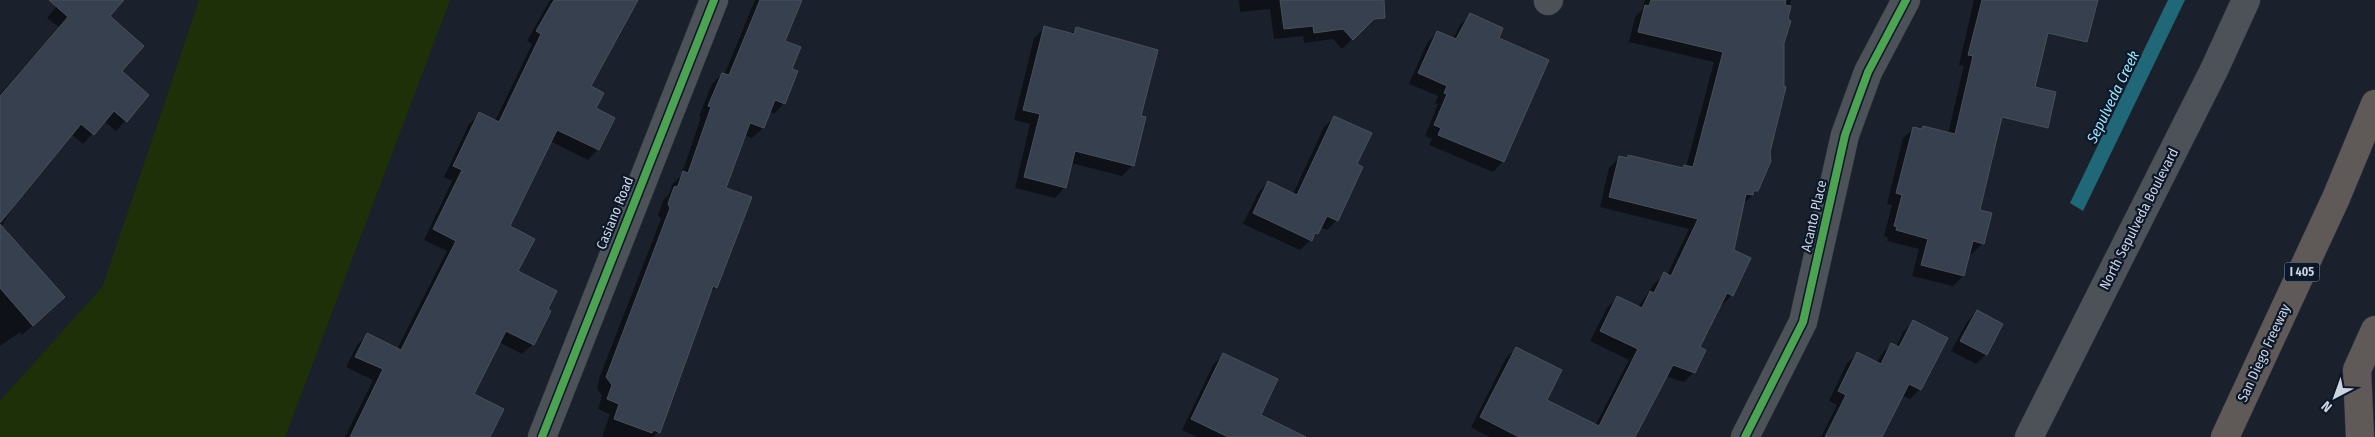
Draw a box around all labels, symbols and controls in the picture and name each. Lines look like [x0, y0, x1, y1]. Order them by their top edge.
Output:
water label: Sepulveda Creek [2082, 47, 2143, 147]
street label: North Sepulveda Boulevard [2096, 145, 2182, 293]
street label: Casiano Road [593, 174, 637, 252]
street label: Acanto Place [1798, 179, 1830, 253]
road number: I 405 [2284, 262, 2320, 282]
street label: San Diego Freeway [2234, 301, 2294, 405]
north arrow [2310, 372, 2360, 422]
text: N [2318, 397, 2336, 416]

